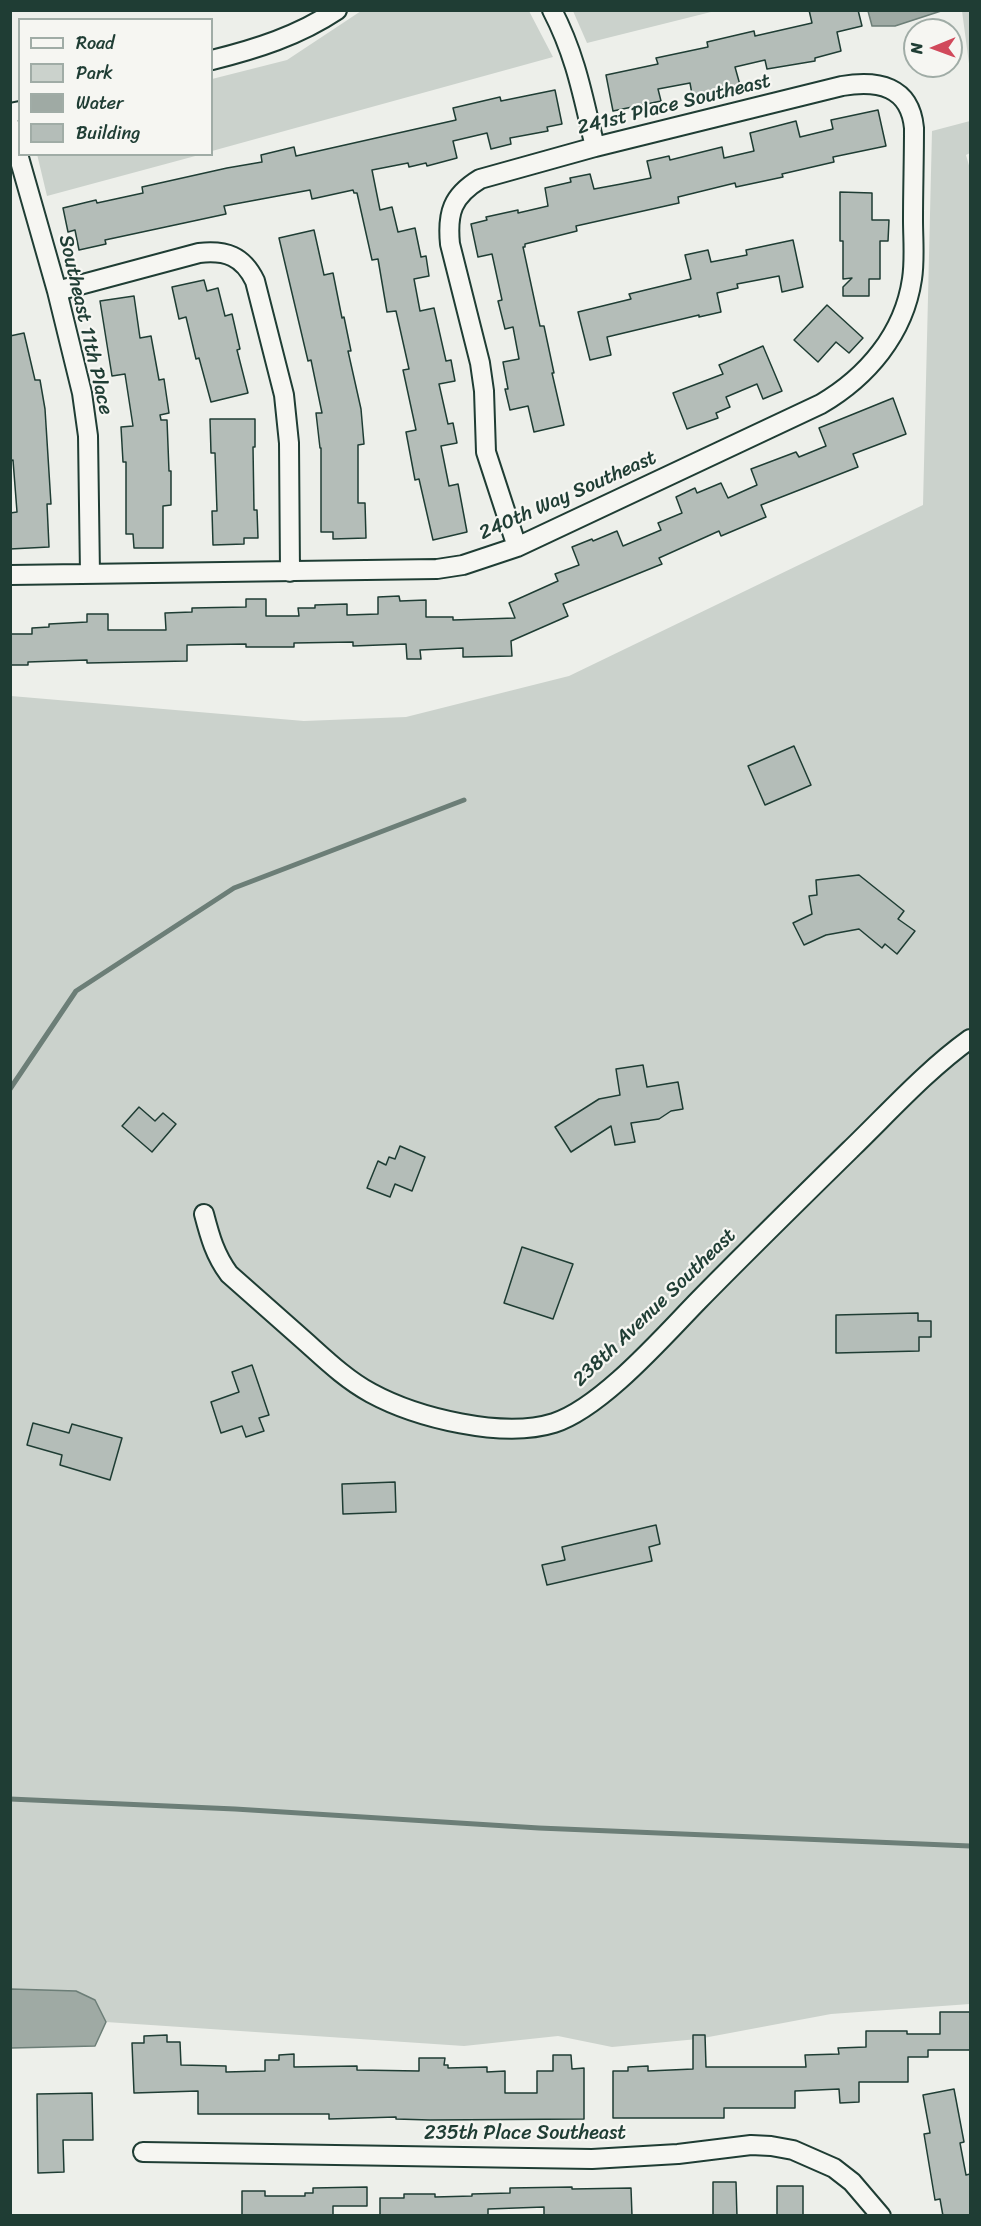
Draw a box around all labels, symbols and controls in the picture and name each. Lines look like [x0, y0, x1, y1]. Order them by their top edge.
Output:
legend [18, 18, 213, 156]
north arrow [903, 18, 963, 78]
text: Road [76, 27, 115, 59]
text: N [902, 42, 931, 54]
text: Park [76, 57, 113, 89]
street label: 241st Place Southeast [575, 69, 773, 141]
text: Water [76, 87, 123, 119]
text: Building [76, 117, 140, 149]
street label: Southeast 11th Place [53, 233, 117, 417]
street label: 240th Way Southeast [476, 446, 660, 546]
street label: 238th Avenue Southeast [569, 1224, 741, 1392]
street label: 235th Place Southeast [424, 2122, 626, 2146]

